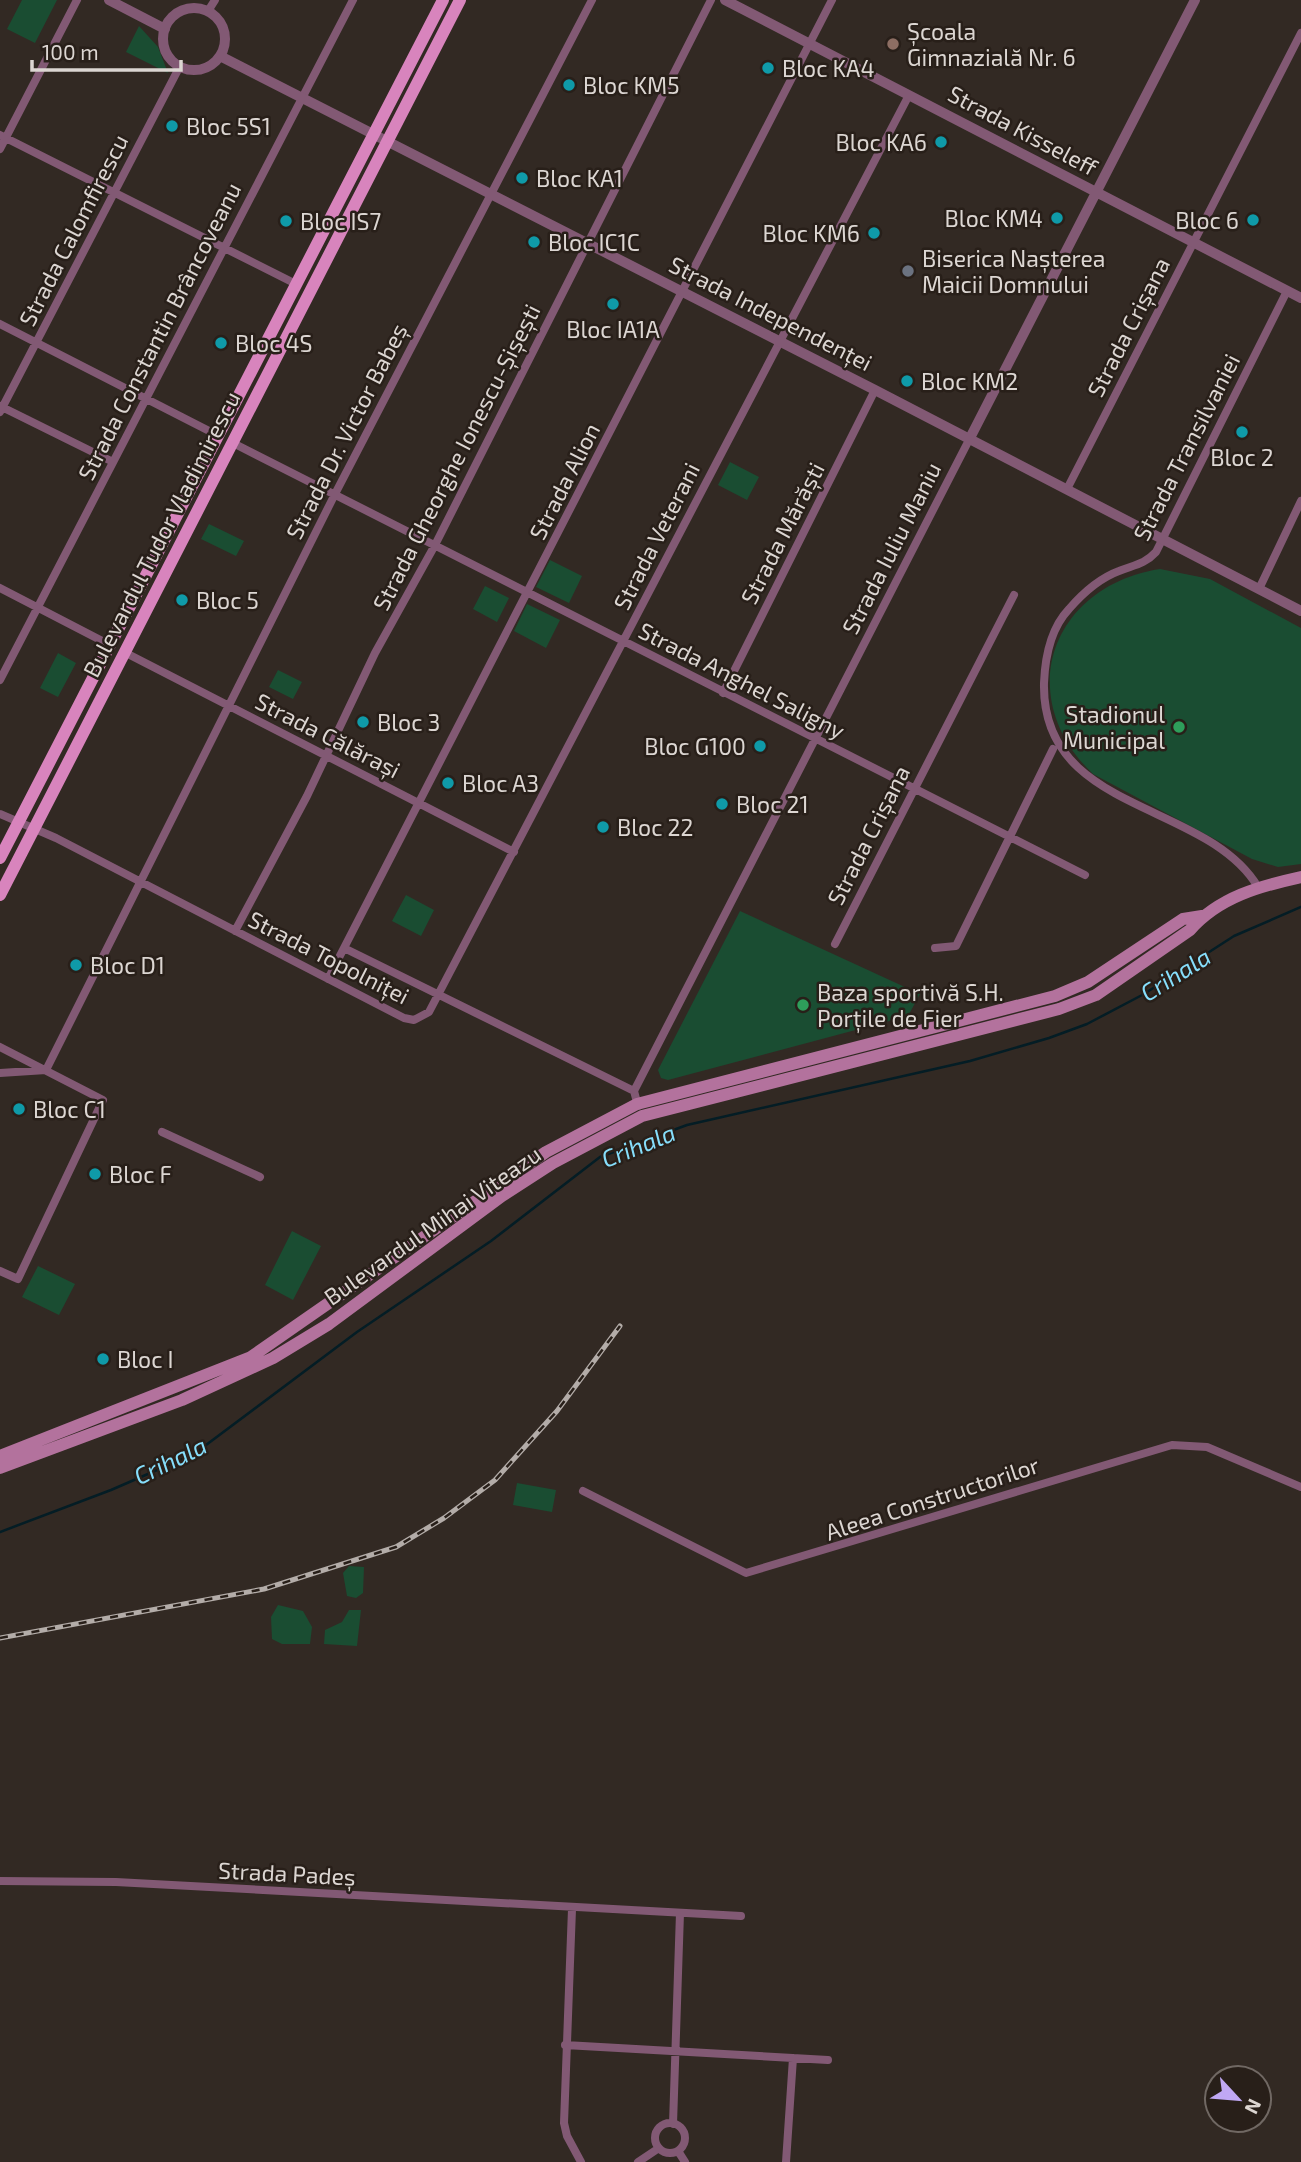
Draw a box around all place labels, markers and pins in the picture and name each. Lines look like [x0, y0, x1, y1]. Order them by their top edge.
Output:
place label: Școala Gimnazială Nr. 6 [907, 17, 1076, 71]
marker: Școala Gimnazială Nr. 6 [885, 36, 901, 52]
place label: Bloc KA4 [782, 54, 875, 82]
marker: Bloc KA4 [760, 60, 776, 76]
place label: Bloc KM5 [583, 71, 680, 99]
marker: Bloc KM5 [561, 77, 577, 93]
place label: Bloc 5S1 [186, 112, 271, 140]
marker: Bloc 5S1 [164, 118, 180, 134]
place label: Bloc KA6 [835, 128, 927, 156]
marker: Bloc KA6 [933, 134, 949, 150]
place label: Bloc KA1 [536, 164, 623, 192]
marker: Bloc KA1 [514, 170, 530, 186]
place label: Bloc KM4 [945, 204, 1043, 232]
place label: Bloc 6 [1175, 206, 1239, 234]
place label: Bloc IS7 [300, 207, 381, 235]
marker: Bloc KM4 [1049, 210, 1065, 226]
marker: Bloc 6 [1245, 212, 1261, 228]
marker: Bloc IS7 [278, 213, 294, 229]
place label: Bloc KM6 [763, 219, 860, 247]
marker: Bloc KM6 [866, 225, 882, 241]
place label: Bloc IC1C [548, 228, 640, 256]
marker: Bloc IC1C [526, 234, 542, 250]
place label: Biserica Nașterea Maicii Domnului [922, 244, 1105, 298]
marker: Biserica Nașterea Maicii Domnului [900, 263, 916, 279]
marker: Bloc IA1A [605, 296, 621, 312]
place label: Bloc IA1A [566, 315, 660, 343]
place label: Bloc 4S [235, 329, 313, 357]
marker: Bloc 4S [213, 335, 229, 351]
place label: Bloc KM2 [921, 367, 1018, 395]
marker: Bloc KM2 [899, 373, 915, 389]
marker: Bloc 2 [1234, 424, 1250, 440]
place label: Bloc 2 [1210, 443, 1274, 471]
place label: Bloc 5 [196, 586, 259, 614]
marker: Bloc 5 [174, 592, 190, 608]
place label: Stadionul Municipal [1063, 700, 1165, 754]
place label: Bloc 3 [377, 708, 440, 736]
marker: Bloc 3 [355, 714, 371, 730]
marker: Stadionul Municipal [1171, 719, 1187, 735]
place label: Bloc G100 [644, 732, 746, 760]
marker: Bloc G100 [752, 738, 768, 754]
place label: Bloc A3 [462, 769, 539, 797]
marker: Bloc A3 [440, 775, 456, 791]
place label: Bloc 21 [736, 790, 809, 818]
marker: Bloc 21 [714, 796, 730, 812]
place label: Bloc 22 [617, 813, 693, 841]
marker: Bloc 22 [595, 819, 611, 835]
place label: Bloc D1 [90, 951, 165, 979]
marker: Bloc D1 [68, 957, 84, 973]
place label: Baza sportivă S.H. Porțile de Fier [817, 978, 1004, 1034]
marker: Baza sportivă S.H. Porțile de Fier [795, 997, 811, 1013]
place label: Bloc C1 [33, 1095, 106, 1123]
marker: Bloc C1 [11, 1101, 27, 1117]
place label: Bloc F [109, 1160, 172, 1188]
marker: Bloc F [87, 1166, 103, 1182]
place label: Bloc I [117, 1345, 174, 1373]
marker: Bloc I [95, 1351, 111, 1367]

